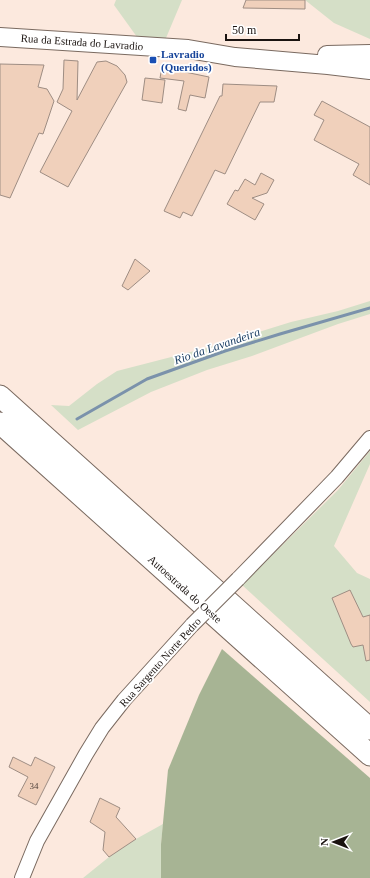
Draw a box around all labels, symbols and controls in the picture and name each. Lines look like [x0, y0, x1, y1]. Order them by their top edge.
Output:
scale bar [226, 16, 299, 42]
text: 50 m [232, 23, 257, 37]
street label: Rua da Estrada do Lavradio [20, 32, 144, 52]
place label: Lavradio (Queridos) [161, 48, 212, 74]
marker: Lavradio (Queridos) [148, 55, 158, 65]
water label: Rio da Lavandeira [171, 325, 262, 368]
street label: Autoestrada do Oeste [146, 553, 224, 625]
street label: Rua Sargento Norte Pedro [117, 615, 203, 709]
house number: 34 [30, 781, 39, 791]
north arrow [314, 822, 354, 862]
text: N [318, 838, 330, 846]

